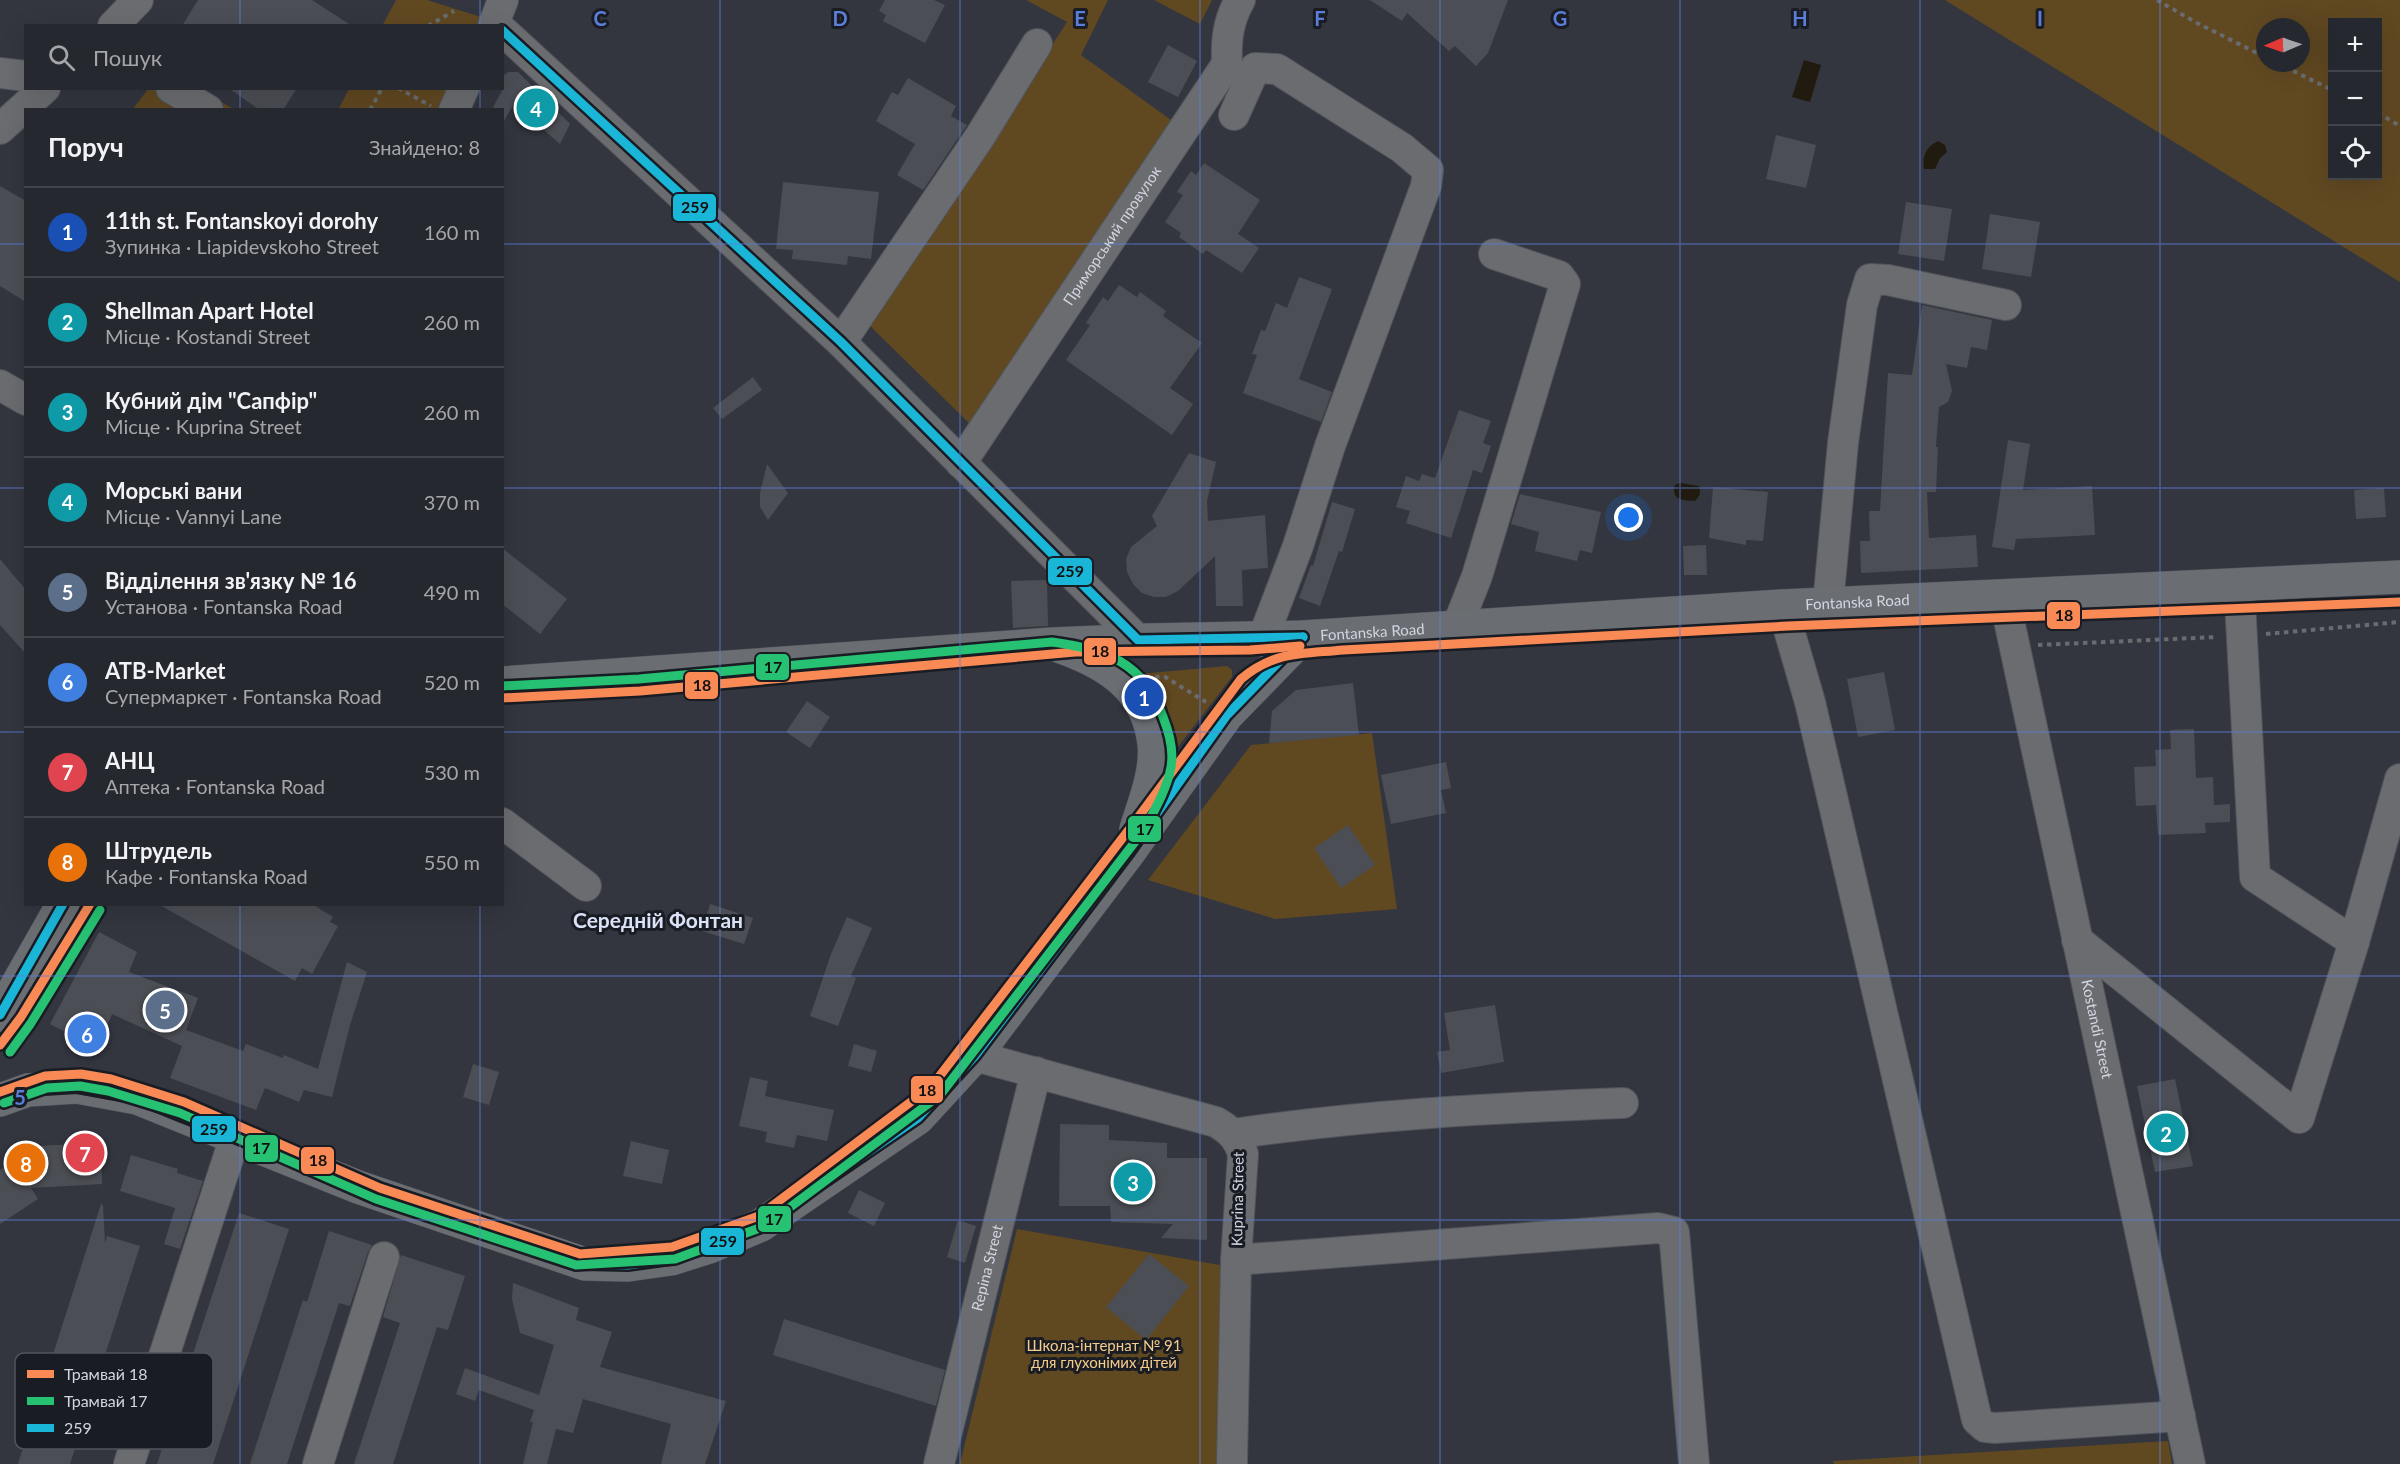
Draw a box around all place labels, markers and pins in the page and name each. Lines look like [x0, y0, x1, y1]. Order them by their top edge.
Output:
pin: 4 [516, 86, 556, 130]
pin: 1 [1124, 674, 1164, 720]
pin: 5 [146, 988, 184, 1032]
pin: 6 [68, 1012, 106, 1056]
pin: 2 [2146, 1110, 2186, 1156]
pin: 7 [66, 1130, 104, 1176]
pin: 8 [6, 1140, 46, 1186]
pin: 3 [1114, 1160, 1152, 1204]

